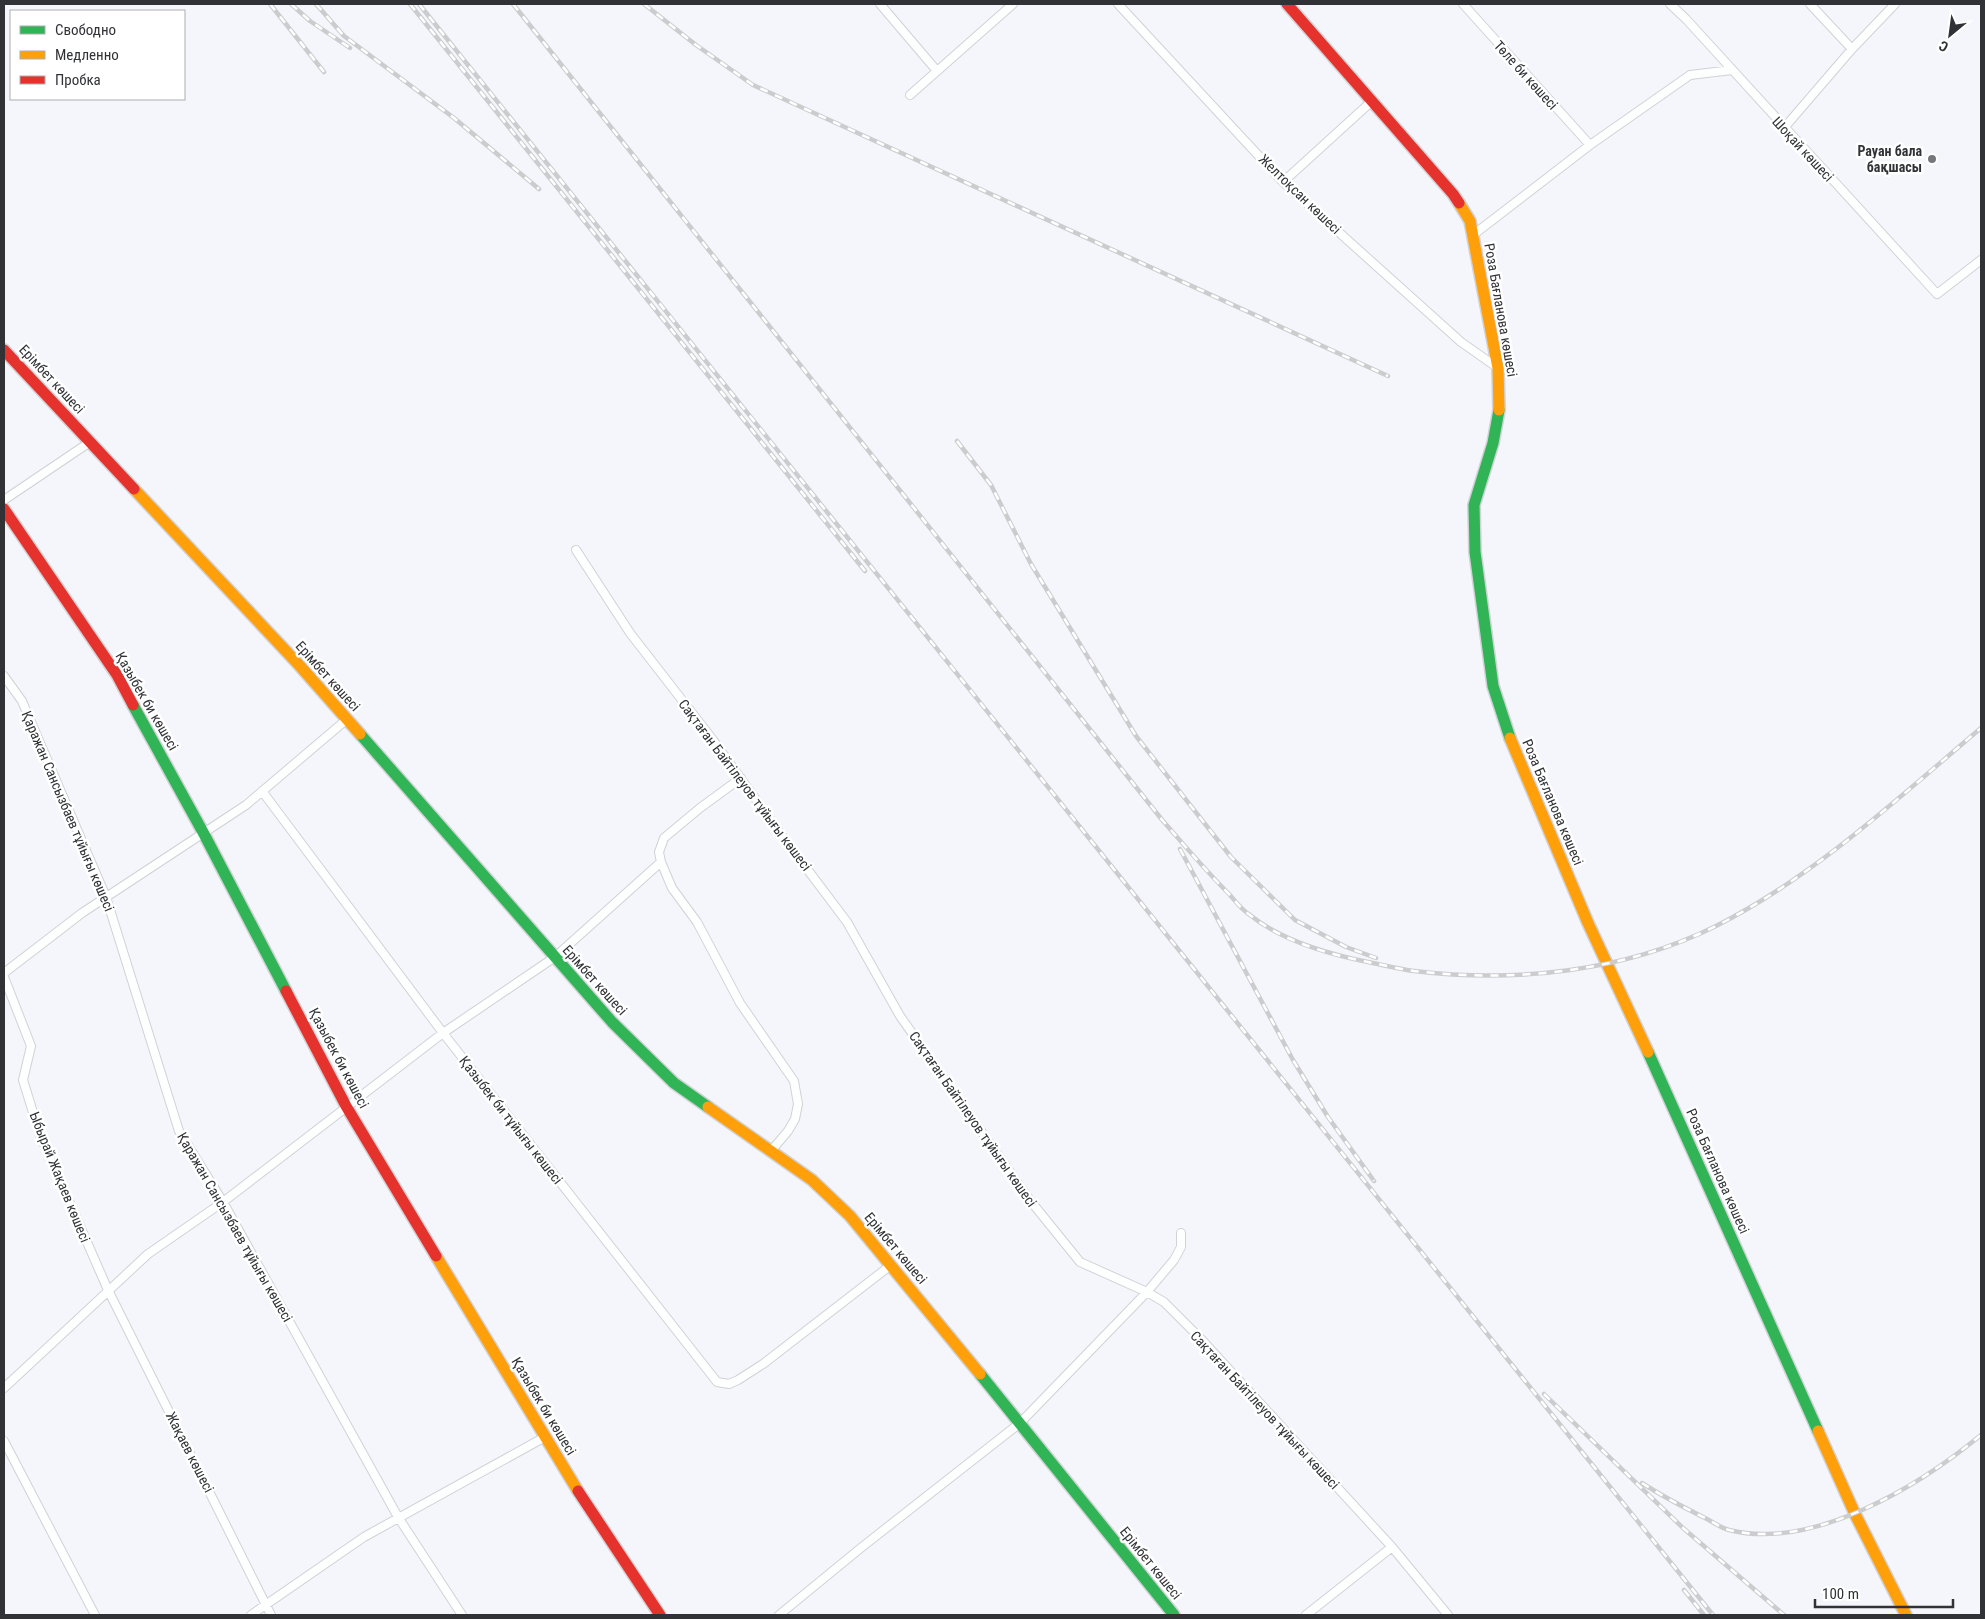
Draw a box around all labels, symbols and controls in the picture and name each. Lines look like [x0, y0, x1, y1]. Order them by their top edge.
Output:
legend [10, 10, 185, 100]
north arrow [1925, 10, 1975, 60]
text: Свободно [55, 21, 116, 39]
street label: Төле би көшесі [1491, 37, 1561, 113]
text: С [1936, 37, 1951, 55]
text: Медленно [55, 46, 119, 64]
text: Пробка [55, 71, 101, 89]
street label: Шоқай көшесі [1769, 113, 1837, 185]
place label: Рауан бала бақшасы [1857, 143, 1922, 175]
street label: Желтоқсан көшесі [1256, 151, 1344, 237]
marker: Рауан бала бақшасы [1926, 153, 1938, 165]
street label: Роза Бағланова көшесі [1481, 242, 1521, 378]
street label: Ерімбет көшесі [16, 341, 88, 417]
street label: Ерімбет көшесі [293, 638, 363, 714]
street label: Қазыбек би көшесі [112, 649, 182, 753]
street label: Сақтаған Байтілеуов тұйығы көшесі [675, 696, 815, 874]
street label: Қаражан Сансызбаев тұйығы көшесі [18, 708, 118, 914]
street label: Роза Бағланова көшесі [1519, 737, 1587, 867]
street label: Ерімбет көшесі [560, 942, 630, 1018]
street label: Қазыбек би көшесі [306, 1005, 372, 1111]
street label: Сақтаған Байтілеуов тұйығы көшесі [906, 1028, 1040, 1210]
street label: Қазыбек би тұйығы көшесі [456, 1053, 566, 1187]
street label: Роза Бағланова көшесі [1683, 1106, 1753, 1236]
street label: Ыбырай Жақаев көшесі [27, 1109, 93, 1245]
street label: Қаражан Сансызбаев тұйығы көшесі [174, 1129, 296, 1325]
street label: Ерімбет көшесі [862, 1209, 930, 1287]
street label: Сақтаған Байтілеуов тұйығы көшесі [1187, 1328, 1343, 1492]
street label: Қазыбек би көшесі [509, 1354, 579, 1458]
street label: Жақаев көшесі [163, 1409, 217, 1495]
street label: Ерімбет көшесі [1117, 1524, 1185, 1602]
scale bar [1815, 1576, 1952, 1608]
text: 100 m [1822, 1585, 1859, 1603]

